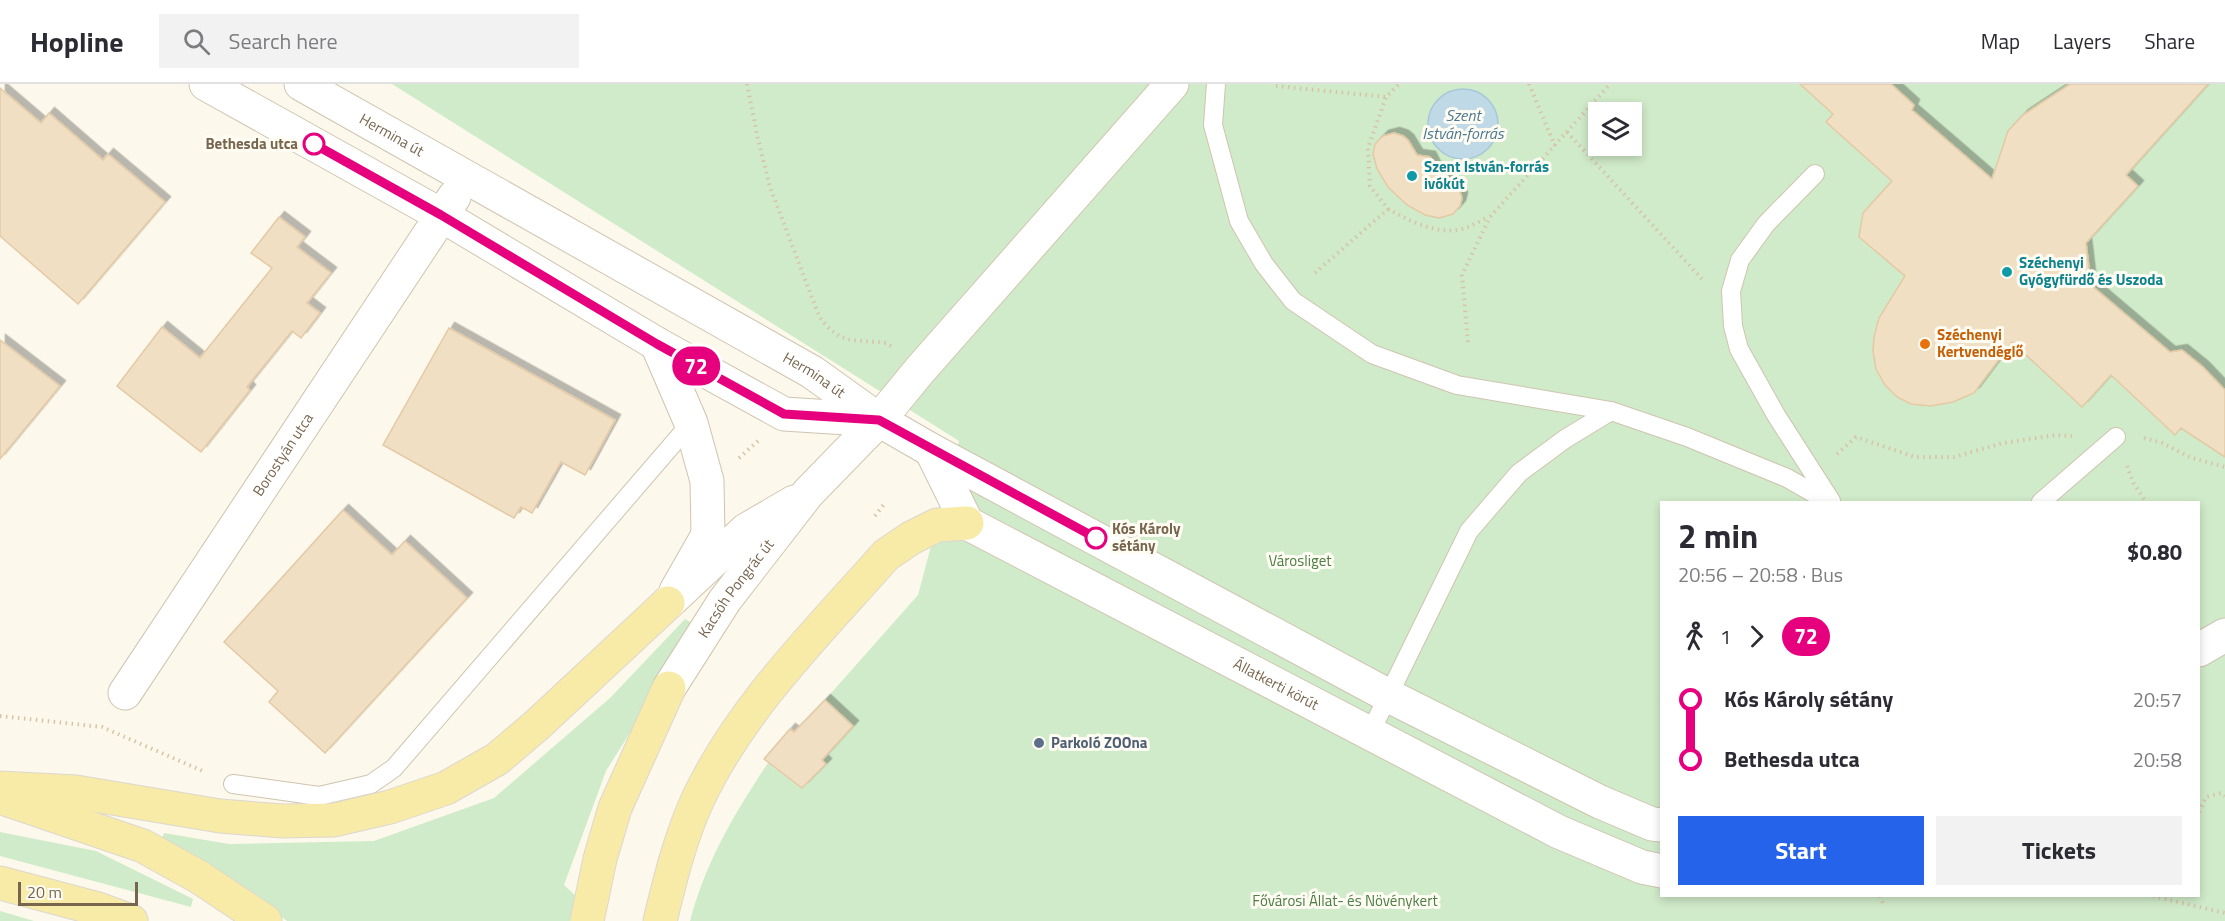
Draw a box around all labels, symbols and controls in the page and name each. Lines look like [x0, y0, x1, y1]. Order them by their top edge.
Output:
search box [159, 14, 579, 68]
text: Hopline [30, 20, 123, 63]
text: Search here [228, 24, 338, 58]
icon: search [180, 25, 213, 58]
text: Map [1981, 25, 2020, 57]
text: Layers [2053, 25, 2111, 57]
text: Share [2144, 25, 2195, 57]
map controls [1588, 102, 1642, 156]
button: layers [1588, 102, 1642, 156]
water label: Szent István-forrás [1422, 103, 1505, 145]
street label: Hermina út [355, 107, 429, 162]
place label: Bethesda utca [205, 132, 298, 155]
marker: Bethesda utca [303, 133, 325, 155]
place label: Szent István-forrás ivókút [1424, 155, 1549, 195]
marker: Szent István-forrás ivókút [1405, 169, 1419, 183]
place label: Széchenyi Gyógyfürdő és Uszoda [2019, 251, 2164, 291]
marker: Széchenyi Gyógyfürdő és Uszoda [2000, 265, 2014, 279]
place label: Széchenyi Kertvendéglő [1937, 323, 2024, 363]
marker: Széchenyi Kertvendéglő [1918, 337, 1932, 351]
line badge: 72 [669, 346, 723, 386]
street label: Hermina út [779, 346, 851, 404]
text: 72 [684, 350, 708, 382]
street label: Borostyán utca [247, 408, 319, 501]
text: 2 min [1678, 511, 1758, 561]
place label: Kós Károly sétány [1112, 517, 1181, 557]
marker: Kós Károly sétány [1085, 527, 1107, 549]
street label: Kacsóh Pongrác út [692, 533, 780, 642]
text: $0.80 [2127, 535, 2182, 569]
park label: Városliget [1268, 549, 1332, 572]
text: 20:56 – 20:58 · Bus [1678, 559, 1843, 590]
icon: walk [1678, 620, 1711, 653]
icon: forward [1740, 620, 1773, 653]
text: 72 [1794, 620, 1818, 652]
text: 1 [1720, 621, 1731, 652]
street label: Állatkerti körút [1229, 652, 1324, 716]
text: Kós Károly sétány [1724, 682, 1893, 716]
text: 20:57 [2133, 684, 2182, 715]
place label: Parkoló ZOOna [1051, 731, 1148, 754]
marker: Parkoló ZOOna [1032, 736, 1046, 750]
text: Bethesda utca [1724, 742, 1860, 776]
text: 20:58 [2133, 744, 2182, 775]
button: Start [1678, 816, 1924, 885]
button: Tickets [1936, 816, 2182, 885]
scale bar [18, 879, 138, 906]
text: 20 m [27, 880, 62, 904]
park label: Fővárosi Állat- és Növénykert [1252, 889, 1438, 912]

